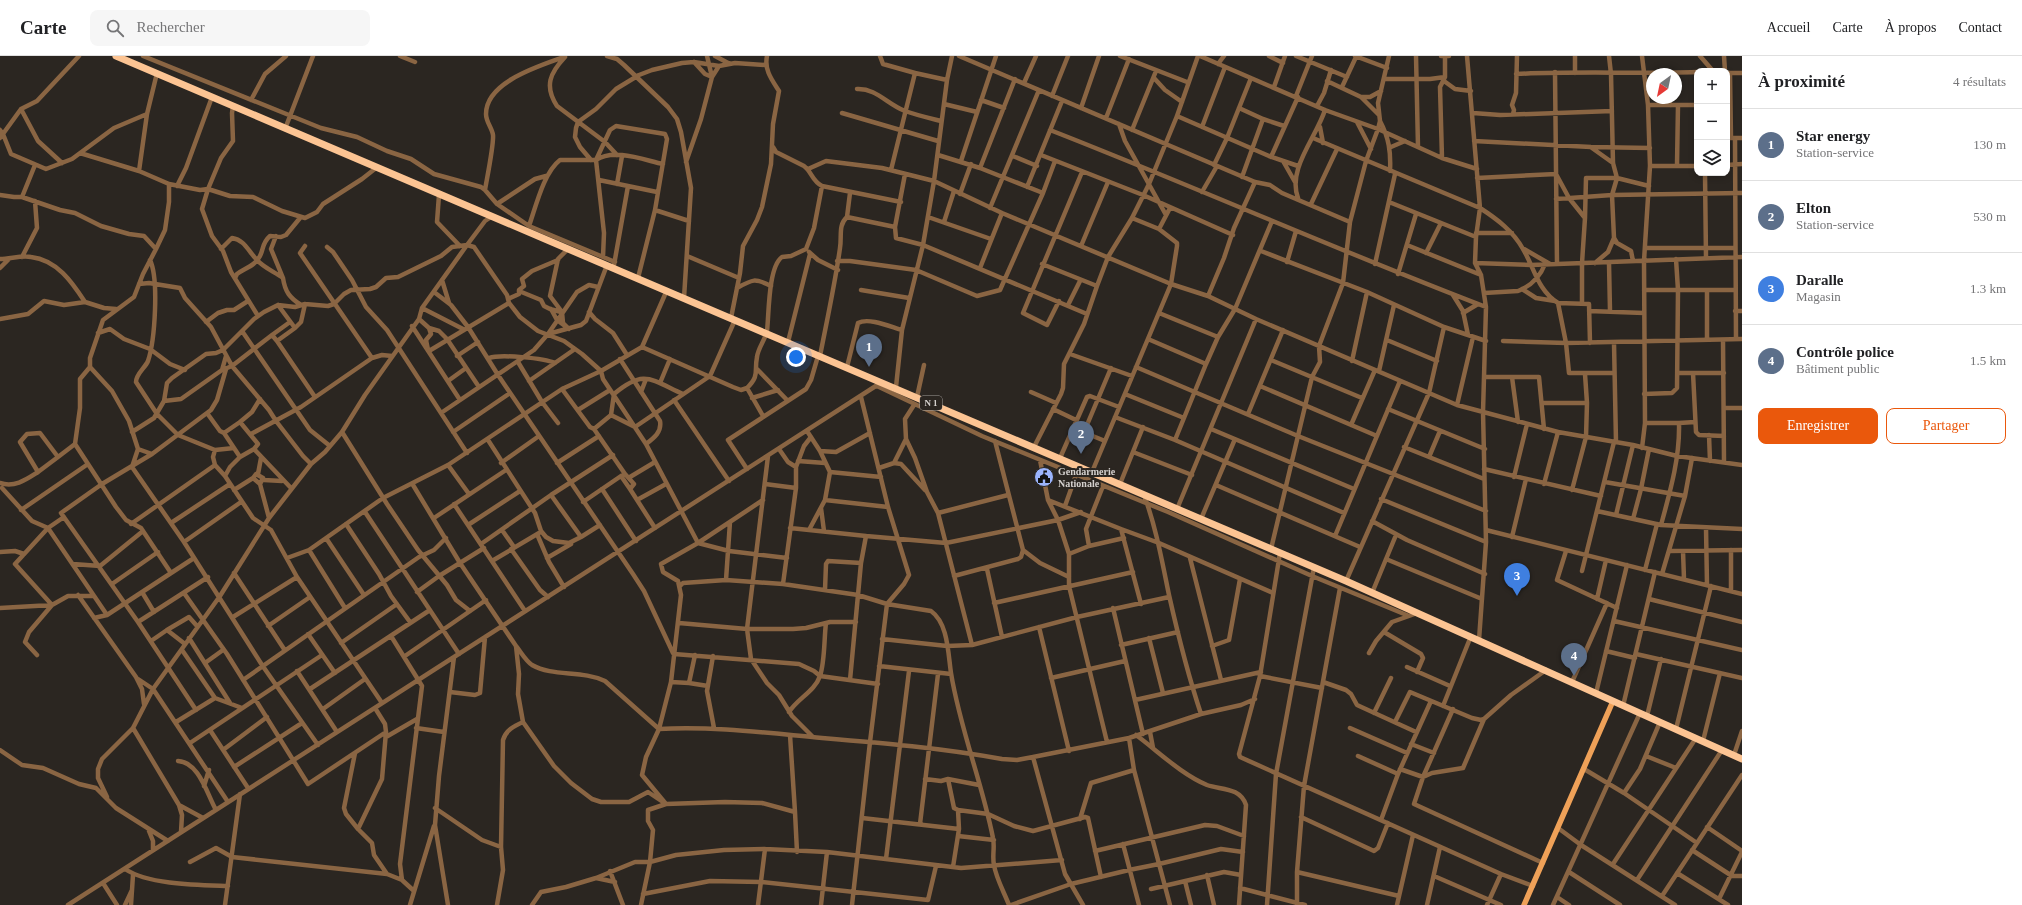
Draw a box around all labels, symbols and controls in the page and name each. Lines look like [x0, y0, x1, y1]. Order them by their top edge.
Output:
search box [90, 10, 370, 46]
text: Carte [20, 17, 66, 38]
icon: search [104, 17, 126, 39]
text: Rechercher [136, 19, 205, 35]
text: Accueil [1767, 20, 1810, 35]
text: Carte [1832, 20, 1863, 35]
text: À propos [1885, 20, 1936, 35]
text: Contact [1958, 20, 2002, 35]
north arrow [1646, 68, 1682, 104]
map controls [1694, 68, 1730, 176]
button: + [1694, 68, 1730, 104]
text: À proximité [1758, 72, 1845, 91]
text: 4 résultats [1953, 74, 2006, 89]
button: − [1694, 104, 1730, 140]
text: Star energy [1796, 128, 1870, 144]
text: 1 [1768, 137, 1774, 152]
text: 130 m [1973, 137, 2006, 152]
button: layers [1694, 140, 1730, 176]
text: Station-service [1796, 145, 1874, 160]
text: Elton [1796, 200, 1831, 216]
text: 2 [1768, 209, 1774, 224]
text: 530 m [1973, 209, 2006, 224]
text: Station-service [1796, 217, 1874, 232]
text: Daralle [1796, 272, 1843, 288]
text: 3 [1768, 281, 1774, 296]
text: 1.3 km [1970, 281, 2006, 296]
text: Magasin [1796, 289, 1841, 304]
pin: 1 [856, 334, 882, 367]
text: Contrôle police [1796, 344, 1894, 360]
your location [786, 347, 806, 367]
text: 4 [1768, 353, 1774, 368]
text: 1.5 km [1970, 353, 2006, 368]
text: Bâtiment public [1796, 361, 1879, 376]
road number: N 1 [920, 396, 942, 410]
button: Enregistrer [1758, 408, 1878, 444]
button: Partager [1886, 408, 2006, 444]
pin: 2 [1068, 421, 1094, 454]
public building icon: Gendarmerie Nationale [1033, 466, 1055, 488]
place label: Gendarmerie Nationale [1058, 466, 1116, 489]
pin: 3 [1504, 563, 1530, 596]
pin: 4 [1561, 643, 1587, 676]

